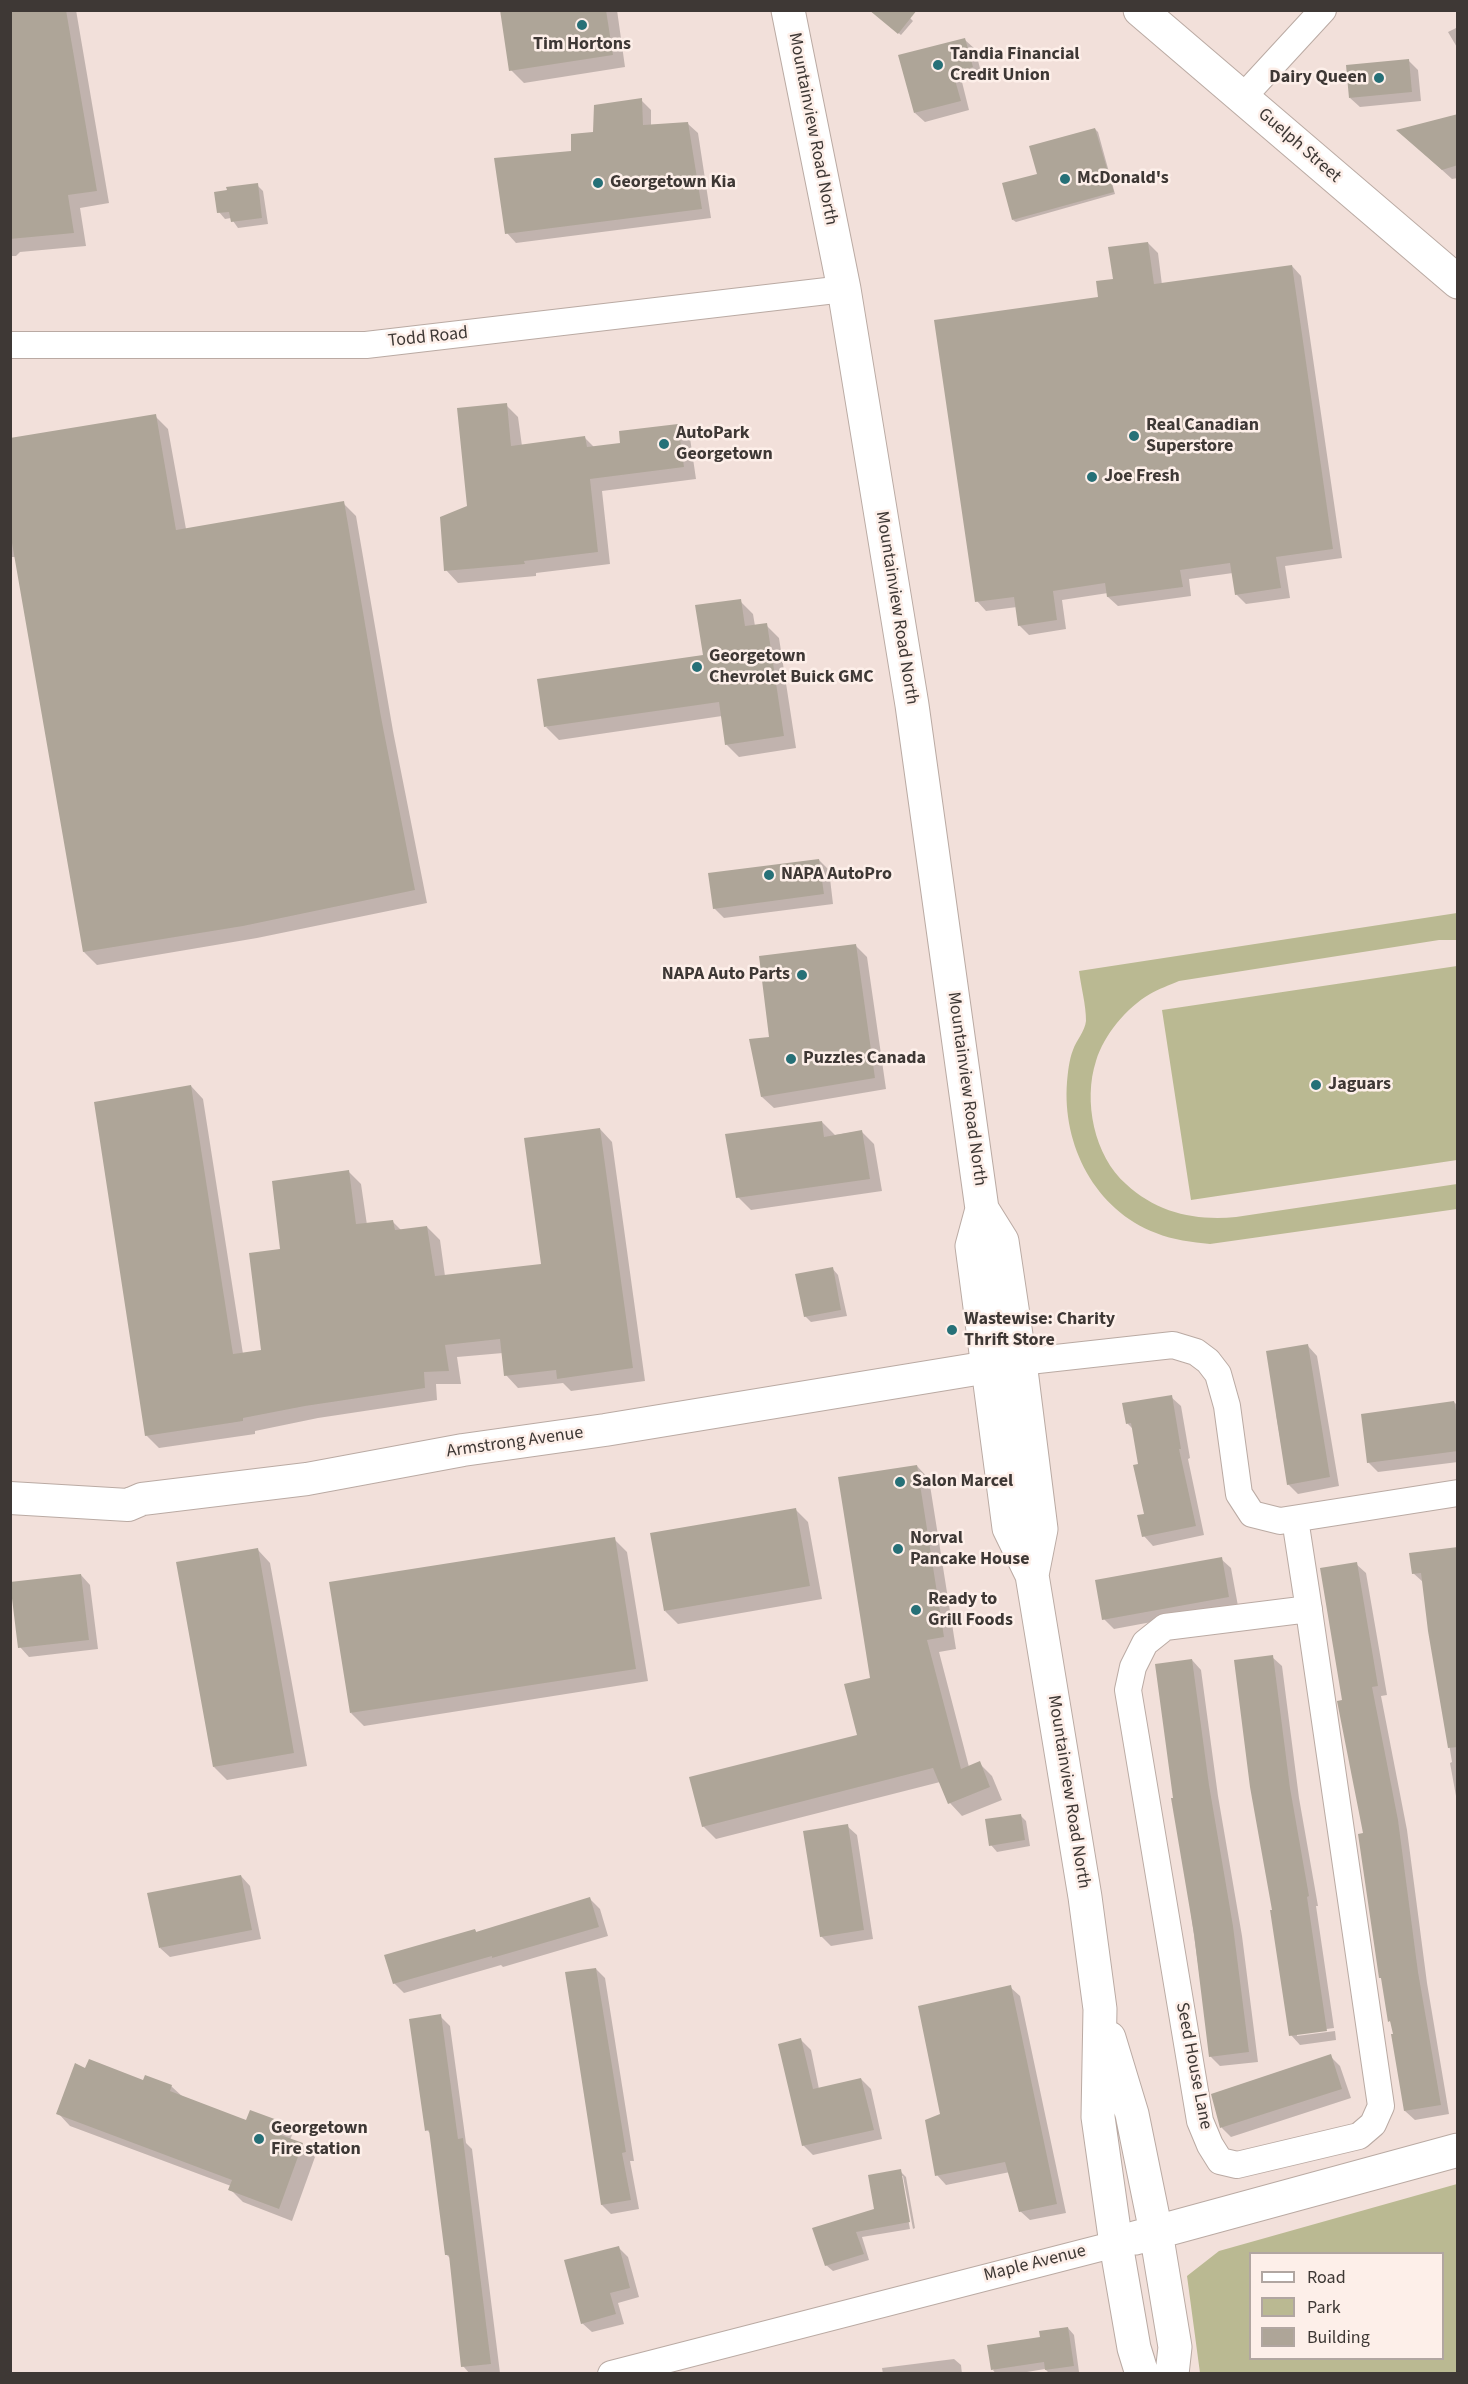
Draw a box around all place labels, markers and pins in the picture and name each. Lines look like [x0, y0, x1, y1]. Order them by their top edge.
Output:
marker: Tim Hortons [575, 18, 589, 32]
place label: Tim Hortons [533, 34, 631, 56]
place label: Tandia Financial Credit Union [950, 44, 1080, 86]
marker: Tandia Financial Credit Union [931, 58, 945, 72]
place label: Dairy Queen [1269, 67, 1367, 89]
marker: Dairy Queen [1372, 71, 1386, 85]
place label: McDonald's [1077, 168, 1169, 190]
place label: Georgetown Kia [610, 172, 736, 194]
marker: McDonald's [1058, 172, 1072, 186]
marker: Georgetown Kia [591, 176, 605, 190]
place label: Real Canadian Superstore [1146, 415, 1259, 458]
place label: AutoPark Georgetown [676, 423, 773, 466]
marker: Real Canadian Superstore [1127, 429, 1141, 443]
marker: AutoPark Georgetown [657, 437, 671, 451]
place label: Joe Fresh [1104, 466, 1180, 488]
marker: Joe Fresh [1085, 470, 1099, 484]
place label: Georgetown Chevrolet Buick GMC [709, 646, 874, 688]
marker: Georgetown Chevrolet Buick GMC [690, 660, 704, 674]
place label: NAPA AutoPro [781, 864, 892, 886]
marker: NAPA AutoPro [762, 868, 776, 882]
place label: NAPA Auto Parts [662, 964, 790, 986]
marker: NAPA Auto Parts [795, 968, 809, 982]
place label: Puzzles Canada [803, 1048, 926, 1070]
marker: Puzzles Canada [784, 1052, 798, 1066]
place label: Jaguars [1328, 1074, 1391, 1096]
marker: Jaguars [1309, 1078, 1323, 1092]
place label: Wastewise: Charity Thrift Store [964, 1309, 1115, 1352]
marker: Wastewise: Charity Thrift Store [945, 1323, 959, 1337]
place label: Salon Marcel [912, 1471, 1013, 1493]
marker: Salon Marcel [893, 1475, 907, 1489]
place label: Norval Pancake House [910, 1528, 1030, 1570]
marker: Norval Pancake House [891, 1542, 905, 1556]
place label: Ready to Grill Foods [928, 1589, 1013, 1632]
marker: Ready to Grill Foods [909, 1603, 923, 1617]
place label: Georgetown Fire station [271, 2118, 368, 2160]
marker: Georgetown Fire station [252, 2132, 266, 2146]

